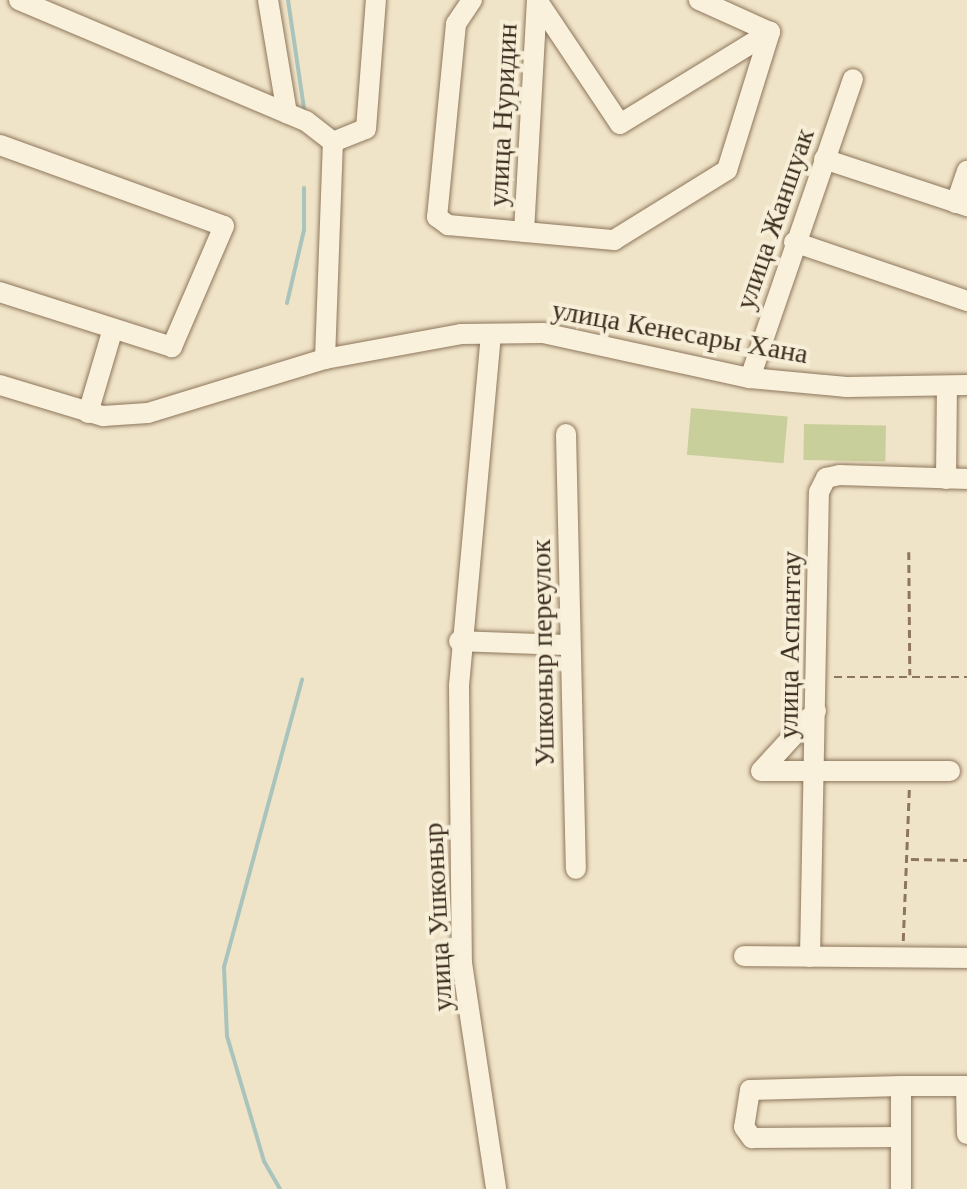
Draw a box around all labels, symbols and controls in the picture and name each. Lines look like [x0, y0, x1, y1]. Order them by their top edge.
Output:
street label: улица Нуридин [481, 22, 525, 208]
street label: улица Жаншуак [728, 124, 822, 314]
street label: улица Кенесары Хана [549, 293, 811, 371]
street label: Ушконыр переулок [524, 539, 562, 767]
street label: улица Аспантау [772, 551, 808, 739]
street label: улица Ушконыр [416, 822, 460, 1012]

